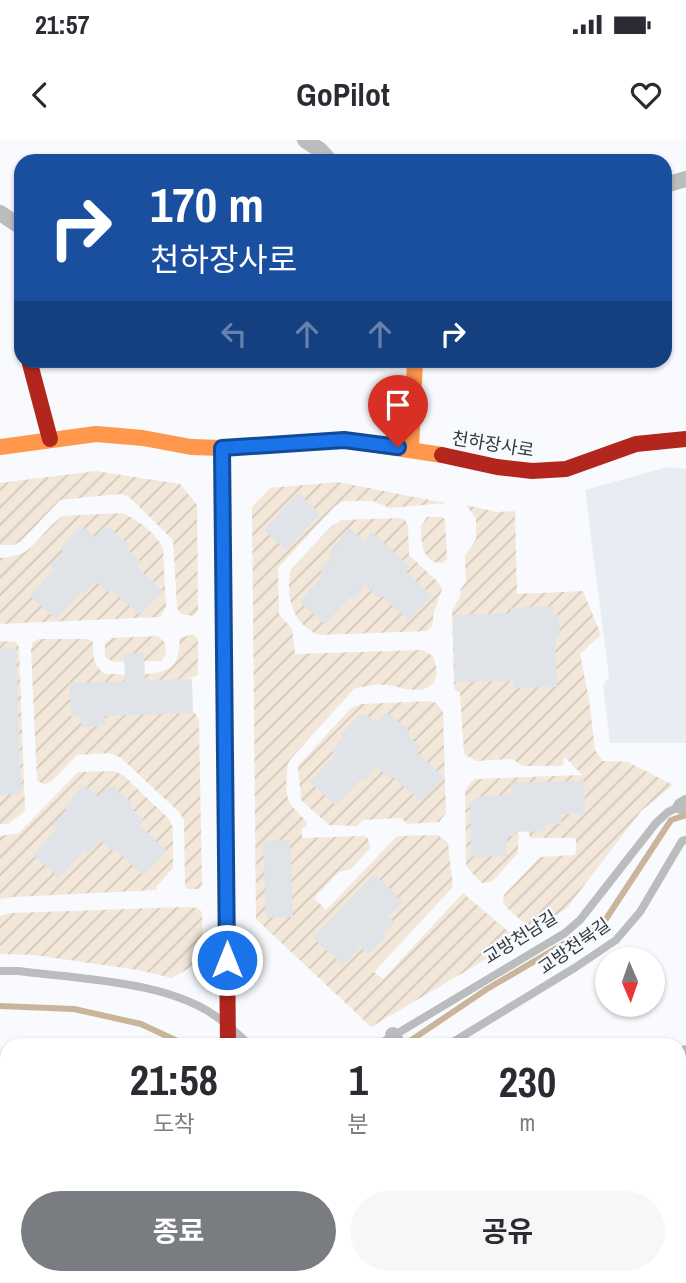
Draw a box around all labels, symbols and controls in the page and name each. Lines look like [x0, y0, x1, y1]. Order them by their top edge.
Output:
text: 21:57 [35, 7, 90, 42]
text: GoPilot [296, 73, 390, 116]
icon: back [21, 76, 59, 114]
icon: heart [627, 76, 665, 114]
text: 170 m [150, 171, 264, 237]
icon: right [35, 182, 126, 273]
text: 천하장사로 [150, 238, 297, 281]
icon: left [215, 315, 253, 353]
icon: ahead [288, 315, 326, 353]
icon: ahead [361, 315, 399, 353]
icon: right [434, 315, 472, 353]
pin [368, 375, 428, 447]
icon: arrive [379, 386, 417, 424]
street label: 천하장사로 [450, 425, 536, 463]
street label: 교방천남길 [478, 904, 562, 970]
street label: 교방천북길 [533, 912, 615, 980]
position arrow [190, 923, 264, 997]
north arrow [595, 947, 665, 1017]
map controls [595, 947, 665, 1017]
text: 21:58 [130, 1052, 218, 1108]
text: 1 [349, 1052, 368, 1108]
text: 230 [499, 1054, 556, 1110]
text: m [520, 1107, 535, 1138]
text: 도착 [153, 1108, 195, 1139]
text: 분 [348, 1108, 369, 1139]
button: 종료 [21, 1191, 336, 1271]
button: 공유 [350, 1191, 665, 1271]

